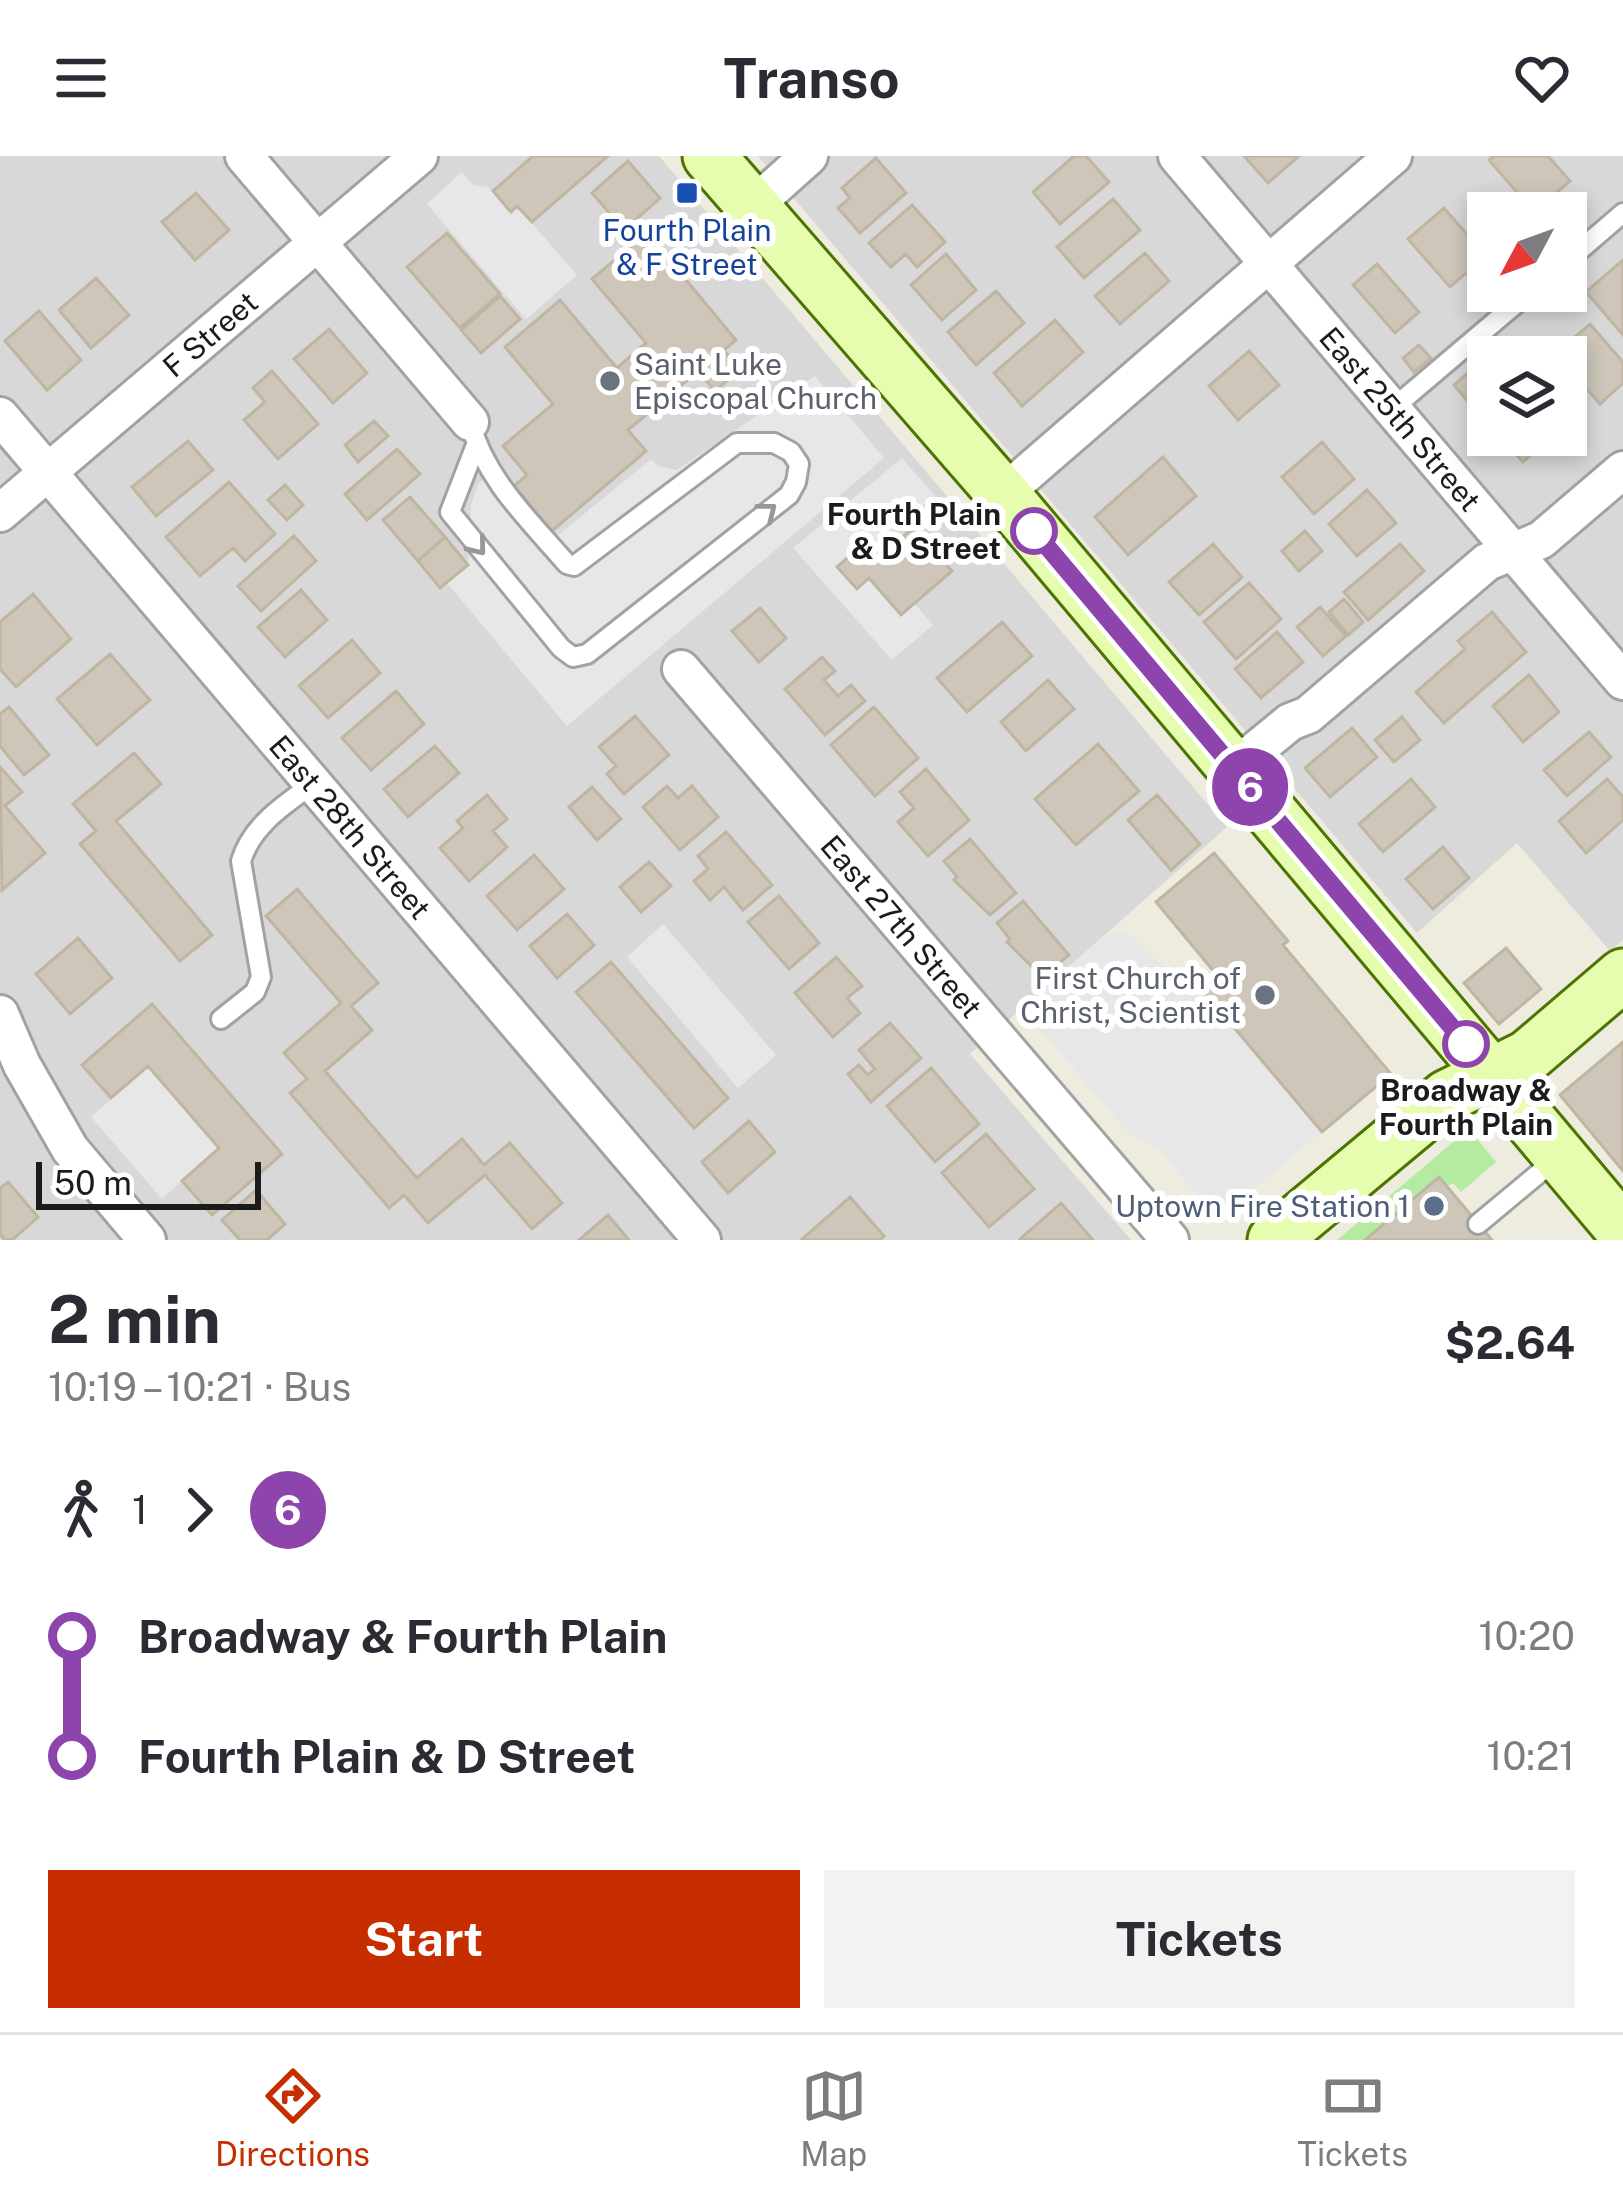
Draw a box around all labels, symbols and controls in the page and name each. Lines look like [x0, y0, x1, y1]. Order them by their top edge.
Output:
icon: menu [48, 45, 114, 111]
icon: heart [1509, 45, 1575, 111]
text: Transo [724, 47, 899, 110]
marker: Fourth Plain & F Street [674, 180, 700, 206]
north arrow [1467, 192, 1587, 312]
map controls [1467, 192, 1587, 456]
place label: Fourth Plain & F Street [603, 212, 772, 282]
street label: F Street [155, 284, 265, 384]
street label: East 25th Street [1312, 320, 1488, 518]
button: layers [1467, 336, 1587, 456]
place label: Saint Luke Episcopal Church [634, 346, 877, 416]
marker: Saint Luke Episcopal Church [597, 368, 623, 394]
place label: Fourth Plain & D Street [827, 496, 1001, 566]
one-way arrow [754, 504, 776, 525]
marker: Fourth Plain & D Street [1012, 509, 1056, 553]
one-way arrow [464, 533, 486, 555]
street label: East 28th Street [262, 728, 438, 926]
line badge: 6 [1211, 748, 1289, 826]
text: 6 [1236, 762, 1264, 811]
street label: East 27th Street [814, 828, 990, 1025]
place label: First Church of Christ, Scientist [1020, 960, 1241, 1030]
marker: First Church of Christ, Scientist [1252, 982, 1278, 1008]
marker: Broadway & Fourth Plain [1444, 1022, 1488, 1066]
place label: Broadway & Fourth Plain [1379, 1072, 1553, 1142]
scale bar [36, 1156, 261, 1209]
text: 50 m [54, 1164, 132, 1202]
place label: Uptown Fire Station 1 [1115, 1188, 1410, 1224]
marker: Uptown Fire Station 1 [1421, 1193, 1447, 1219]
text: 2 min [48, 1280, 221, 1358]
text: $2.64 [1445, 1316, 1575, 1369]
text: 10:19 – 10:21 · Bus [48, 1364, 351, 1410]
icon: walk [48, 1477, 114, 1543]
icon: forward [166, 1477, 232, 1543]
text: 6 [274, 1485, 302, 1534]
text: 1 [132, 1487, 148, 1533]
text: Broadway & Fourth Plain [138, 1610, 667, 1663]
text: 10:20 [1479, 1613, 1575, 1659]
text: Fourth Plain & D Street [138, 1730, 635, 1783]
text: 10:21 [1487, 1733, 1575, 1779]
button: Start [48, 1870, 800, 2008]
button: Tickets [824, 1870, 1575, 2008]
tab: Directions [215, 2063, 370, 2173]
tab: Map [800, 2063, 867, 2173]
tab: Tickets [1297, 2063, 1408, 2173]

